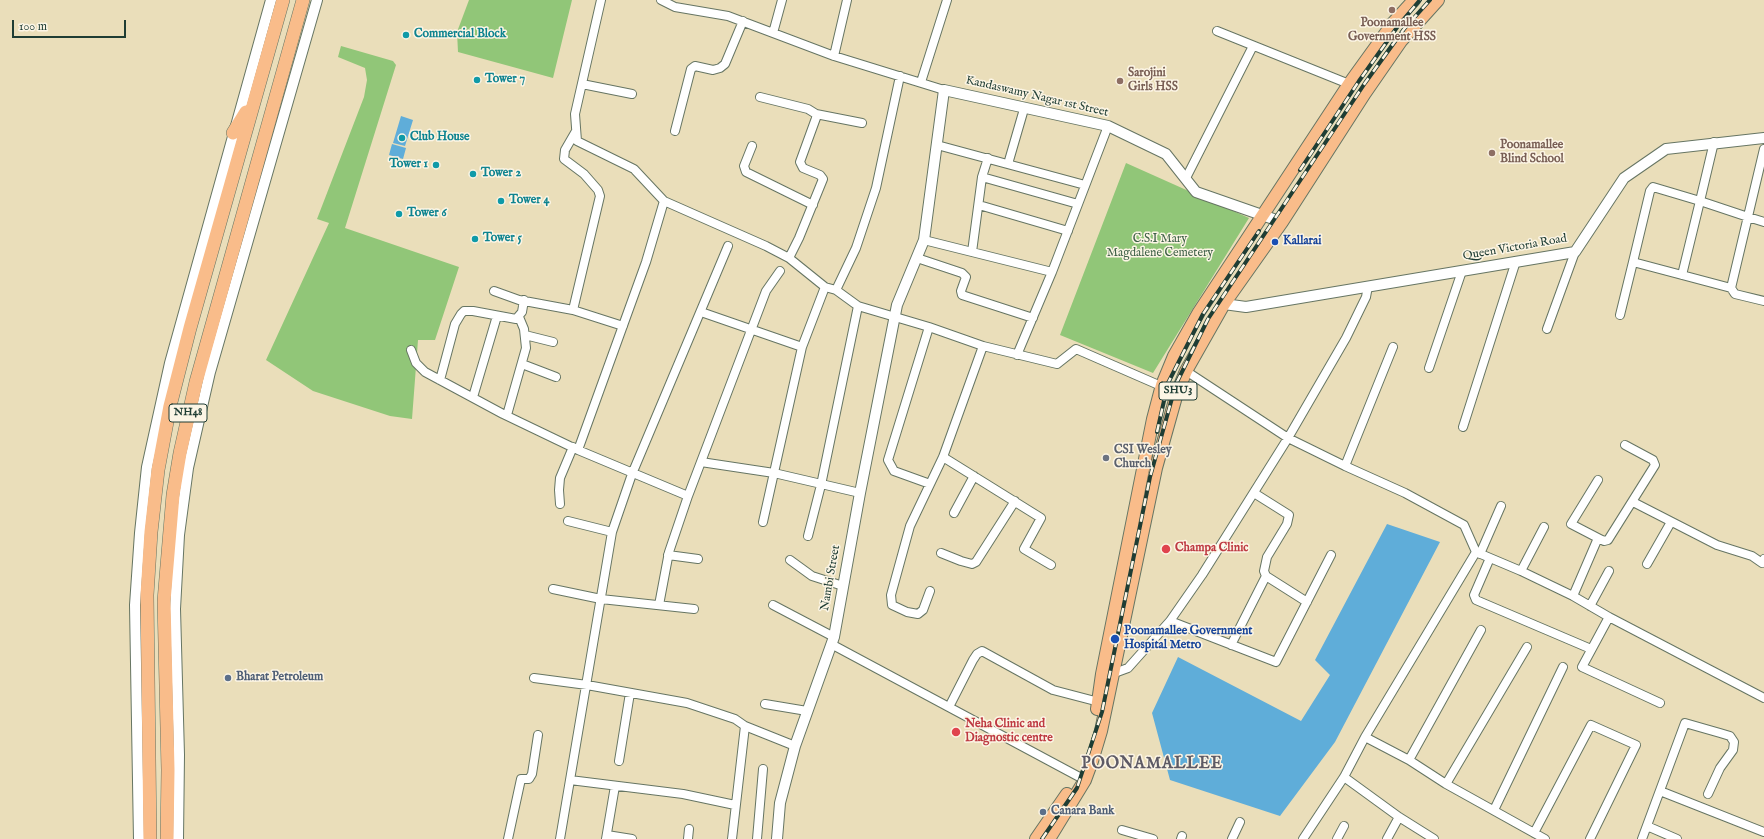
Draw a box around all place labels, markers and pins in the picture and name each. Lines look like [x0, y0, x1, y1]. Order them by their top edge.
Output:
marker: Poonamallee Government HSS [1387, 5, 1397, 15]
place label: Poonamallee Government HSS [1348, 17, 1436, 45]
place label: Commercial Block [414, 28, 506, 42]
marker: Commercial Block [401, 30, 411, 40]
place label: Sarojini Girls HSS [1128, 67, 1178, 95]
place label: Tower 7 [485, 73, 525, 87]
marker: Tower 7 [472, 75, 482, 85]
marker: Sarojini Girls HSS [1115, 76, 1125, 86]
place label: Club House [410, 131, 470, 145]
marker: Club House [397, 133, 407, 143]
place label: Poonamallee Blind School [1500, 139, 1564, 167]
marker: Poonamallee Blind School [1487, 148, 1497, 158]
place label: Tower 1 [389, 158, 428, 172]
marker: Tower 1 [431, 160, 441, 170]
place label: Tower 2 [481, 167, 521, 181]
marker: Tower 2 [468, 169, 478, 179]
place label: Tower 4 [509, 194, 549, 208]
marker: Tower 4 [496, 196, 506, 206]
place label: Tower 6 [407, 207, 446, 221]
marker: Tower 6 [394, 209, 404, 219]
place label: Tower 5 [483, 232, 522, 246]
marker: Tower 5 [470, 234, 480, 244]
place label: Kallarai [1283, 235, 1321, 249]
marker: Kallarai [1270, 237, 1280, 247]
place label: CSI Wesley Church [1114, 444, 1172, 472]
marker: CSI Wesley Church [1101, 453, 1111, 463]
place label: Champa Clinic [1175, 542, 1249, 556]
marker: Champa Clinic [1160, 543, 1172, 555]
place label: Poonamallee Government Hospital Metro [1124, 625, 1252, 653]
marker: Poonamallee Government Hospital Metro [1109, 633, 1121, 645]
place label: Bharat Petroleum [236, 671, 323, 685]
marker: Bharat Petroleum [223, 673, 233, 683]
place label: Neha Clinic and Diagnostic centre [965, 718, 1053, 746]
marker: Neha Clinic and Diagnostic centre [950, 726, 962, 738]
place label: Canara Bank [1051, 805, 1114, 819]
marker: Canara Bank [1038, 807, 1048, 817]

